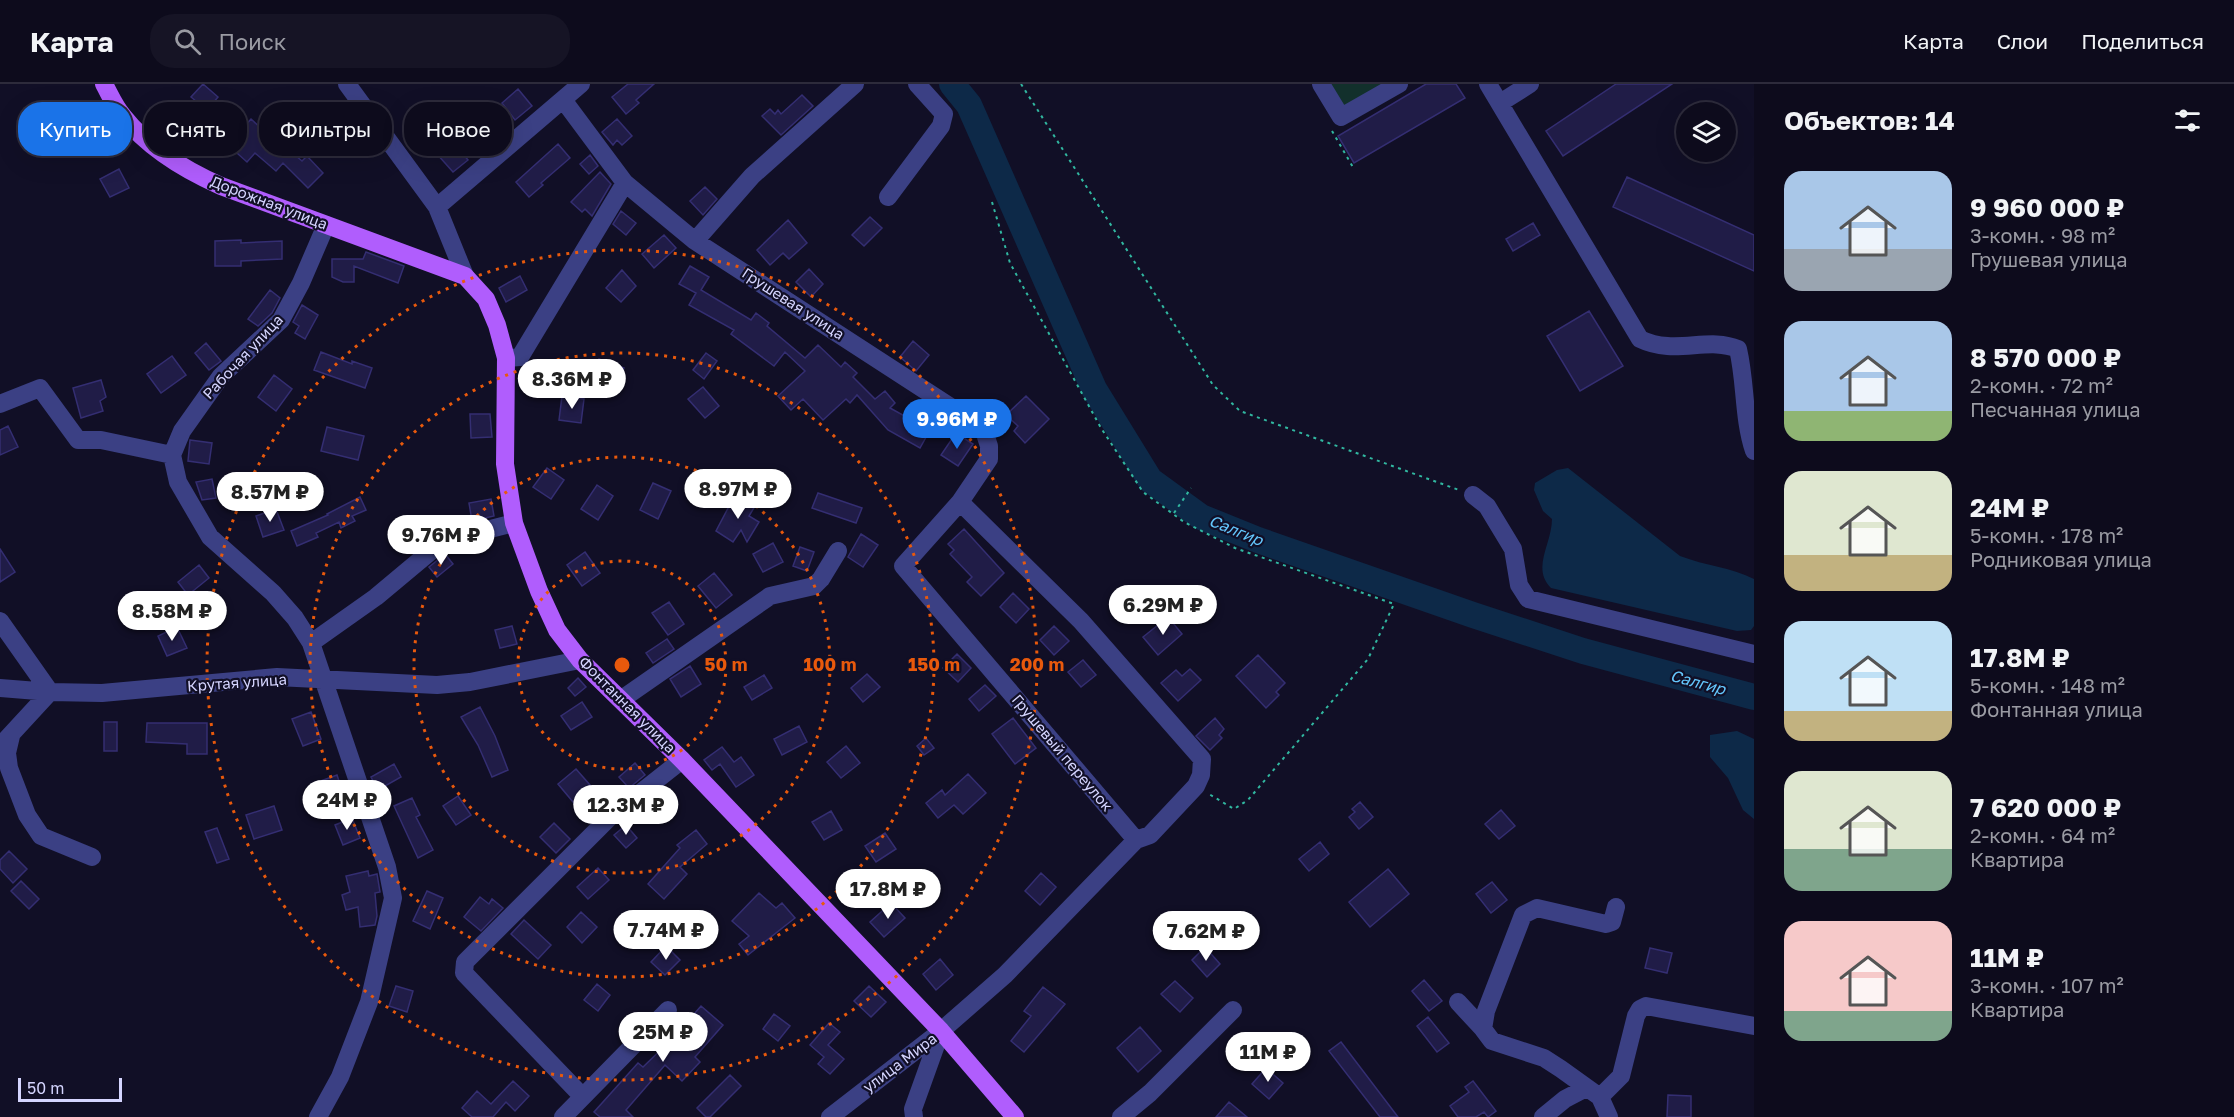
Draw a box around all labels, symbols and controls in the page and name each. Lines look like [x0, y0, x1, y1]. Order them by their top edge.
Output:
search box [150, 14, 570, 68]
text: Карта [30, 25, 114, 58]
icon: search [171, 25, 204, 58]
text: Поиск [219, 28, 286, 55]
text: Карта [1903, 28, 1964, 54]
text: Слои [1997, 28, 2048, 54]
text: Поделиться [2081, 28, 2204, 54]
chip: Купить [18, 102, 132, 156]
chip: Снять [144, 102, 247, 156]
chip: Фильтры [259, 102, 392, 156]
chip: Новое [404, 102, 512, 156]
map controls [1676, 102, 1736, 162]
button: layers [1676, 102, 1736, 162]
icon: filters [2171, 104, 2204, 137]
text: Объектов: 14 [1784, 105, 1955, 136]
street label: Дорожная улица [208, 172, 330, 233]
text: 9 960 000 ₽ [1970, 192, 2124, 223]
icon: home [1832, 195, 1904, 267]
text: 3-комн. · 98 m² [1970, 223, 2115, 247]
text: Грушевая улица [1970, 247, 2128, 271]
street label: Грушевая улица [739, 263, 848, 343]
street label: Рабочая улица [198, 310, 286, 402]
text: 8 570 000 ₽ [1970, 342, 2121, 373]
icon: home [1832, 345, 1904, 417]
pin: 8.36M ₽ [517, 359, 627, 410]
text: 8.36M ₽ [532, 366, 612, 390]
text: 2-комн. · 72 m² [1970, 373, 2113, 397]
text: Песчанная улица [1970, 397, 2141, 421]
pin: 9.96M ₽ [902, 399, 1012, 450]
text: 9.96M ₽ [917, 406, 997, 430]
pin: 8.97M ₽ [683, 469, 793, 520]
pin: 8.57M ₽ [215, 472, 325, 523]
text: 8.97M ₽ [698, 476, 778, 500]
text: 8.57M ₽ [231, 479, 309, 503]
text: 24M ₽ [1970, 492, 2049, 523]
icon: home [1832, 495, 1904, 567]
water label: Салгир [1206, 510, 1267, 550]
pin: 9.76M ₽ [386, 515, 496, 566]
text: 9.76M ₽ [402, 522, 481, 546]
text: 5-комн. · 178 m² [1970, 523, 2123, 547]
text: Родниковая улица [1970, 547, 2152, 571]
pin: 6.29M ₽ [1108, 585, 1218, 636]
pin: 8.58M ₽ [117, 591, 227, 642]
text: 6.29M ₽ [1123, 592, 1203, 616]
text: 8.58M ₽ [132, 598, 212, 622]
text: 17.8M ₽ [1970, 642, 2070, 673]
icon: home [1832, 645, 1904, 717]
street label: Фонтанная улица [576, 652, 680, 756]
text: 50 m [705, 653, 747, 675]
text: 100 m [804, 653, 856, 675]
text: 150 m [908, 653, 960, 675]
text: 200 m [1010, 653, 1064, 675]
centre of rings [612, 655, 632, 675]
water label: Салгир [1668, 665, 1729, 699]
street label: Крутая улица [186, 670, 287, 694]
text: 5-комн. · 148 m² [1970, 673, 2125, 697]
street label: Грушевый переулок [1009, 690, 1117, 815]
text: Фонтанная улица [1970, 697, 2143, 721]
pin: 24M ₽ [305, 780, 389, 831]
pin: 12.3M ₽ [571, 785, 681, 836]
text: 24M ₽ [317, 787, 378, 811]
text: 12.3M ₽ [587, 792, 665, 816]
text: 7 620 000 ₽ [1970, 792, 2121, 823]
icon: home [1832, 795, 1904, 867]
text: 2-комн. · 64 m² [1970, 823, 2115, 847]
text: Квартира [1970, 847, 2064, 871]
pin: 17.8M ₽ [833, 869, 943, 920]
text: 17.8M ₽ [850, 876, 926, 900]
pin: 7.74M ₽ [611, 910, 721, 961]
pin: 7.62M ₽ [1151, 911, 1261, 962]
text: 7.74M ₽ [628, 917, 705, 941]
text: 7.62M ₽ [1167, 918, 1245, 942]
text: 11M ₽ [1970, 942, 2044, 973]
icon: home [1832, 945, 1904, 1017]
text: 3-комн. · 107 m² [1970, 973, 2124, 997]
text: Квартира [1970, 997, 2064, 1021]
pin: 25M ₽ [621, 1012, 705, 1063]
text: 25M ₽ [633, 1019, 693, 1043]
street label: улица Мира [859, 1029, 940, 1096]
pin: 11M ₽ [1226, 1032, 1310, 1083]
text: 11M ₽ [1240, 1039, 1296, 1063]
scale bar [18, 1075, 122, 1102]
text: 50 m [27, 1078, 64, 1098]

